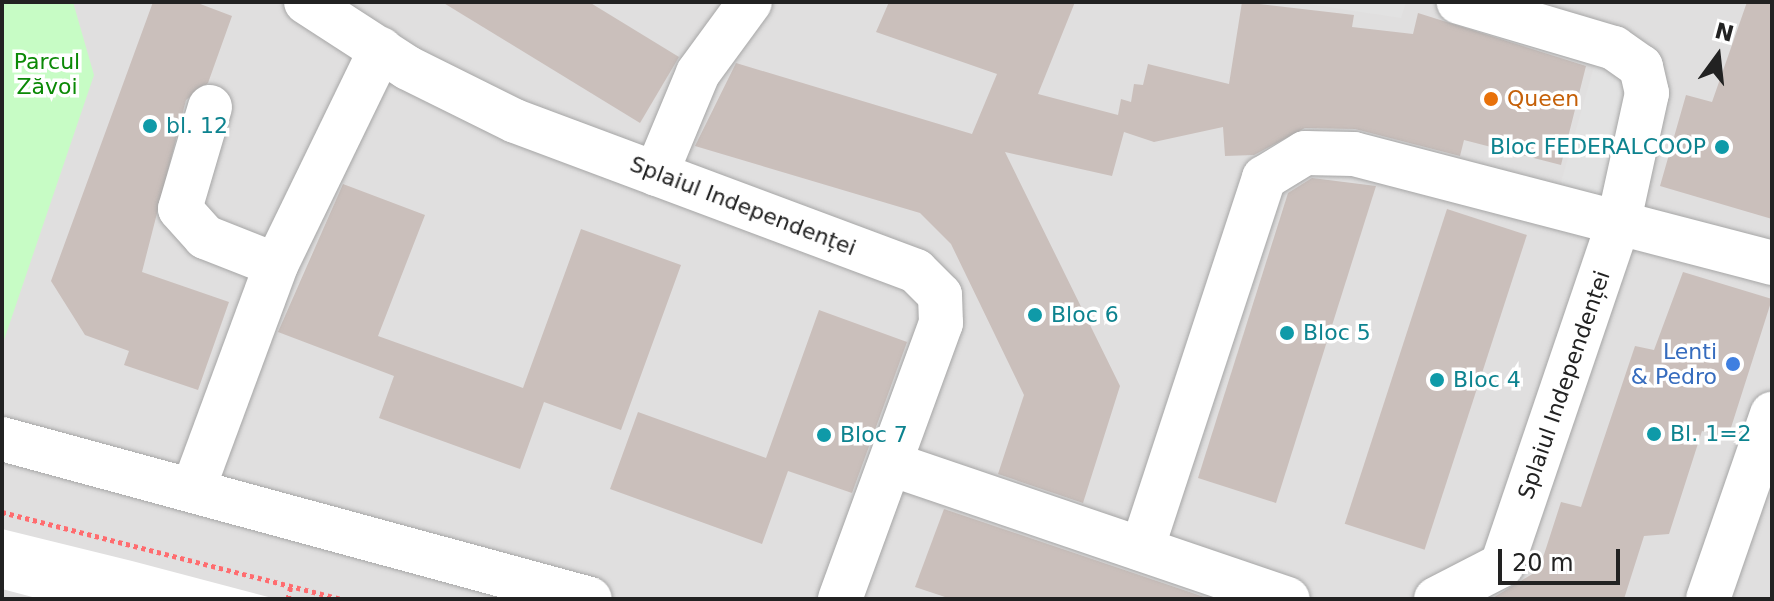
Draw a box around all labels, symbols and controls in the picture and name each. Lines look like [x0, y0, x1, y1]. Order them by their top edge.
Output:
north arrow [1678, 16, 1758, 96]
text: N [1712, 18, 1736, 47]
park label: Parcul Zăvoi [14, 48, 80, 100]
place label: Queen [1507, 86, 1579, 112]
marker: Queen [1482, 90, 1500, 108]
place label: bl. 12 [166, 113, 228, 139]
marker: bl. 12 [141, 117, 159, 135]
place label: Bloc FEDERALCOOP [1490, 134, 1706, 160]
marker: Bloc FEDERALCOOP [1713, 138, 1731, 156]
street label: Splaiul Independenței [626, 151, 860, 261]
street label: Splaiul Independenței [1512, 267, 1616, 503]
place label: Bloc 6 [1051, 302, 1119, 328]
marker: Bloc 6 [1026, 306, 1044, 324]
place label: Bloc 5 [1303, 320, 1371, 346]
marker: Bloc 5 [1278, 324, 1296, 342]
place label: Lenti & Pedro [1631, 338, 1717, 390]
marker: Lenti & Pedro [1724, 355, 1742, 373]
place label: Bloc 4 [1453, 367, 1521, 393]
marker: Bloc 4 [1428, 371, 1446, 389]
place label: Bl. 1=2 [1670, 421, 1752, 447]
place label: Bloc 7 [840, 422, 908, 448]
marker: Bl. 1=2 [1645, 425, 1663, 443]
marker: Bloc 7 [815, 426, 833, 444]
scale bar [1502, 533, 1624, 583]
text: 20 m [1512, 549, 1574, 577]

